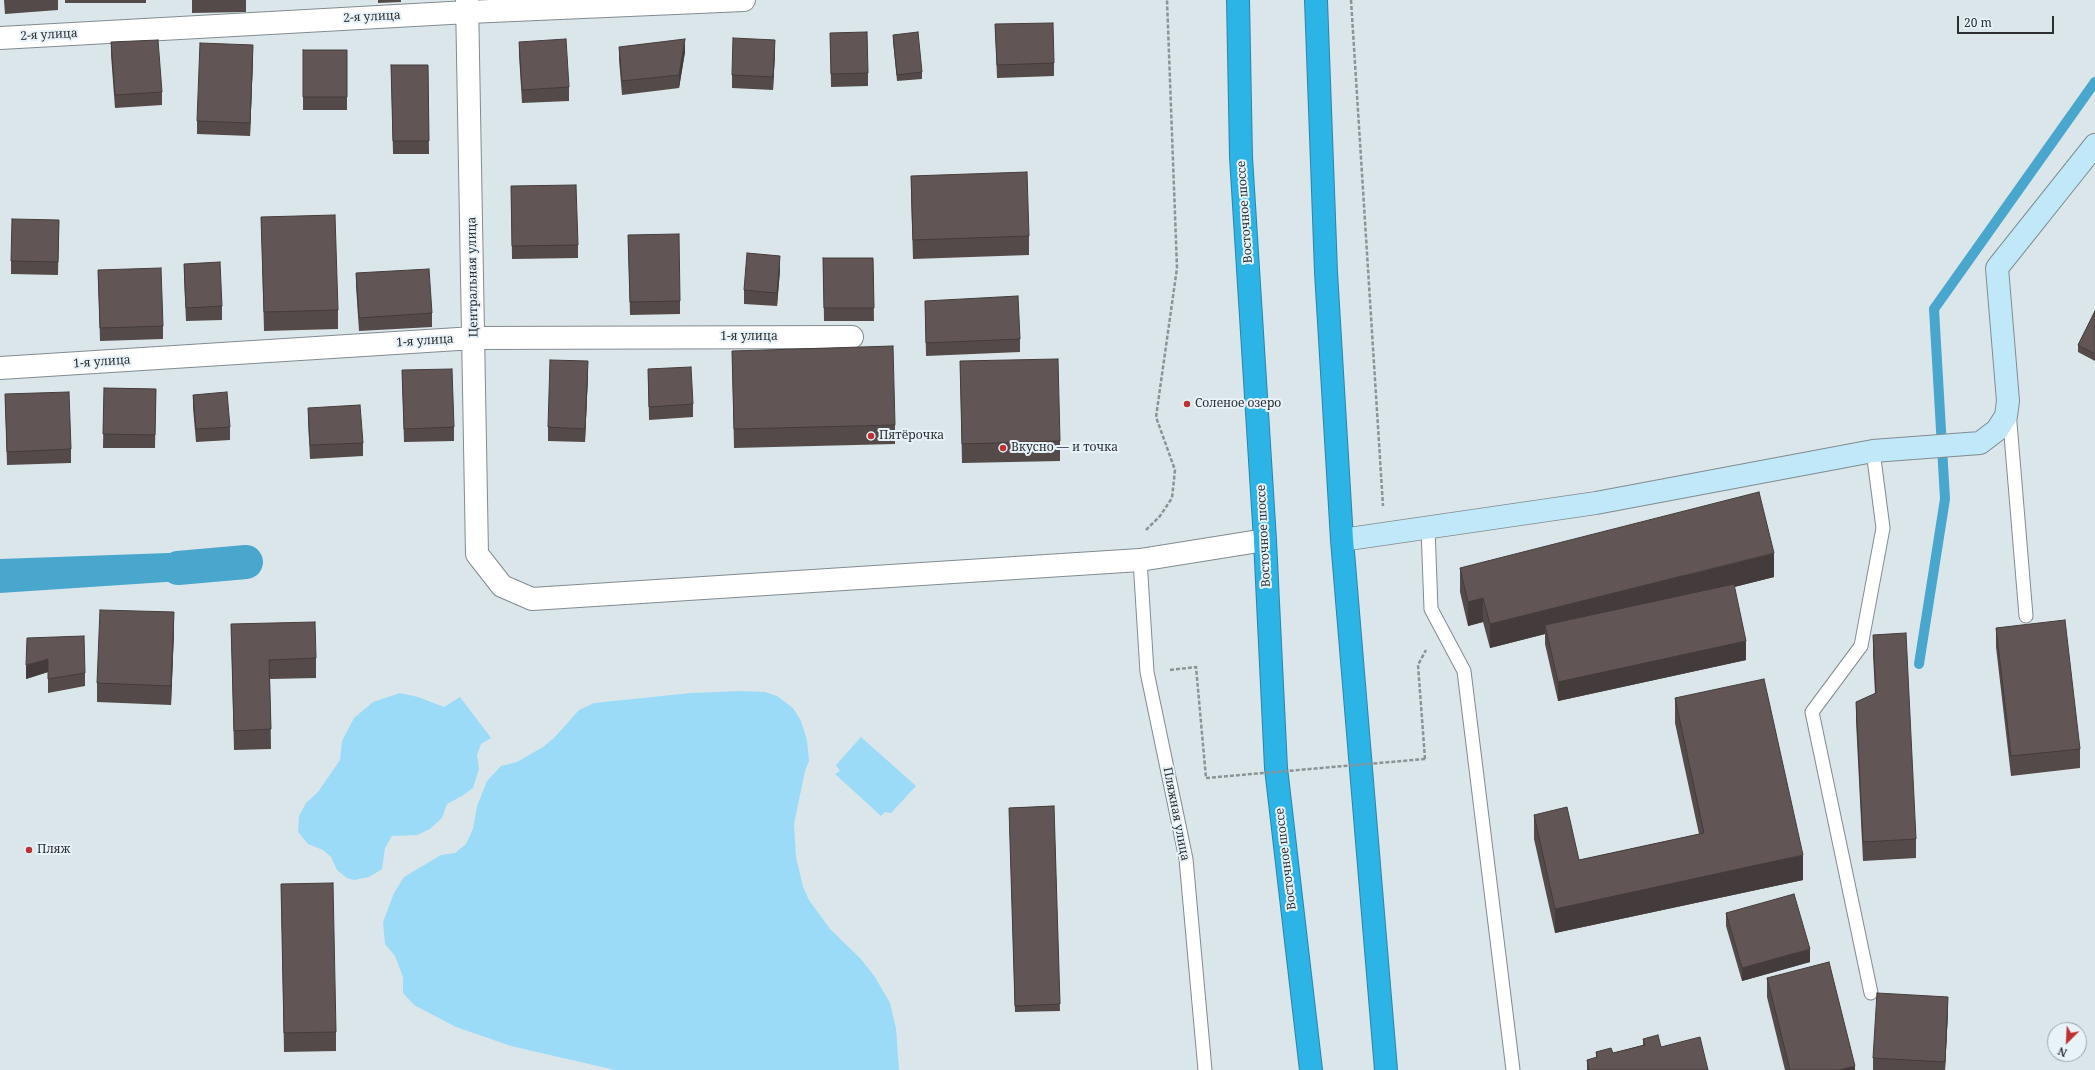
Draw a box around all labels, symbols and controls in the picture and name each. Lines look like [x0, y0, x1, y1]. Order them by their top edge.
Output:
street label: 2-я улица [343, 8, 401, 26]
scale bar [1959, 8, 2056, 34]
text: 20 m [1964, 14, 1992, 31]
street label: 2-я улица [20, 26, 78, 44]
street label: Восточное шоссе [1234, 160, 1256, 264]
street label: Центральная улица [465, 217, 481, 337]
street label: 1-я улица [720, 330, 778, 344]
street label: 1-я улица [396, 332, 454, 350]
street label: 1-я улица [73, 353, 131, 371]
place label: Соленое озеро [1195, 397, 1281, 411]
marker: Соленое озеро [1182, 399, 1192, 409]
place label: Пятёрочка [879, 429, 944, 443]
marker: Пятёрочка [866, 431, 876, 441]
place label: Вкусно — и точка [1011, 441, 1118, 455]
marker: Вкусно — и точка [998, 443, 1008, 453]
street label: Восточное шоссе [1254, 484, 1274, 588]
street label: Пляжная улица [1160, 766, 1192, 862]
street label: Восточное шоссе [1273, 807, 1299, 911]
place label: Пляж [37, 843, 70, 857]
marker: Пляж [24, 845, 34, 855]
north arrow [2047, 1022, 2087, 1062]
text: N [2055, 1044, 2069, 1061]

